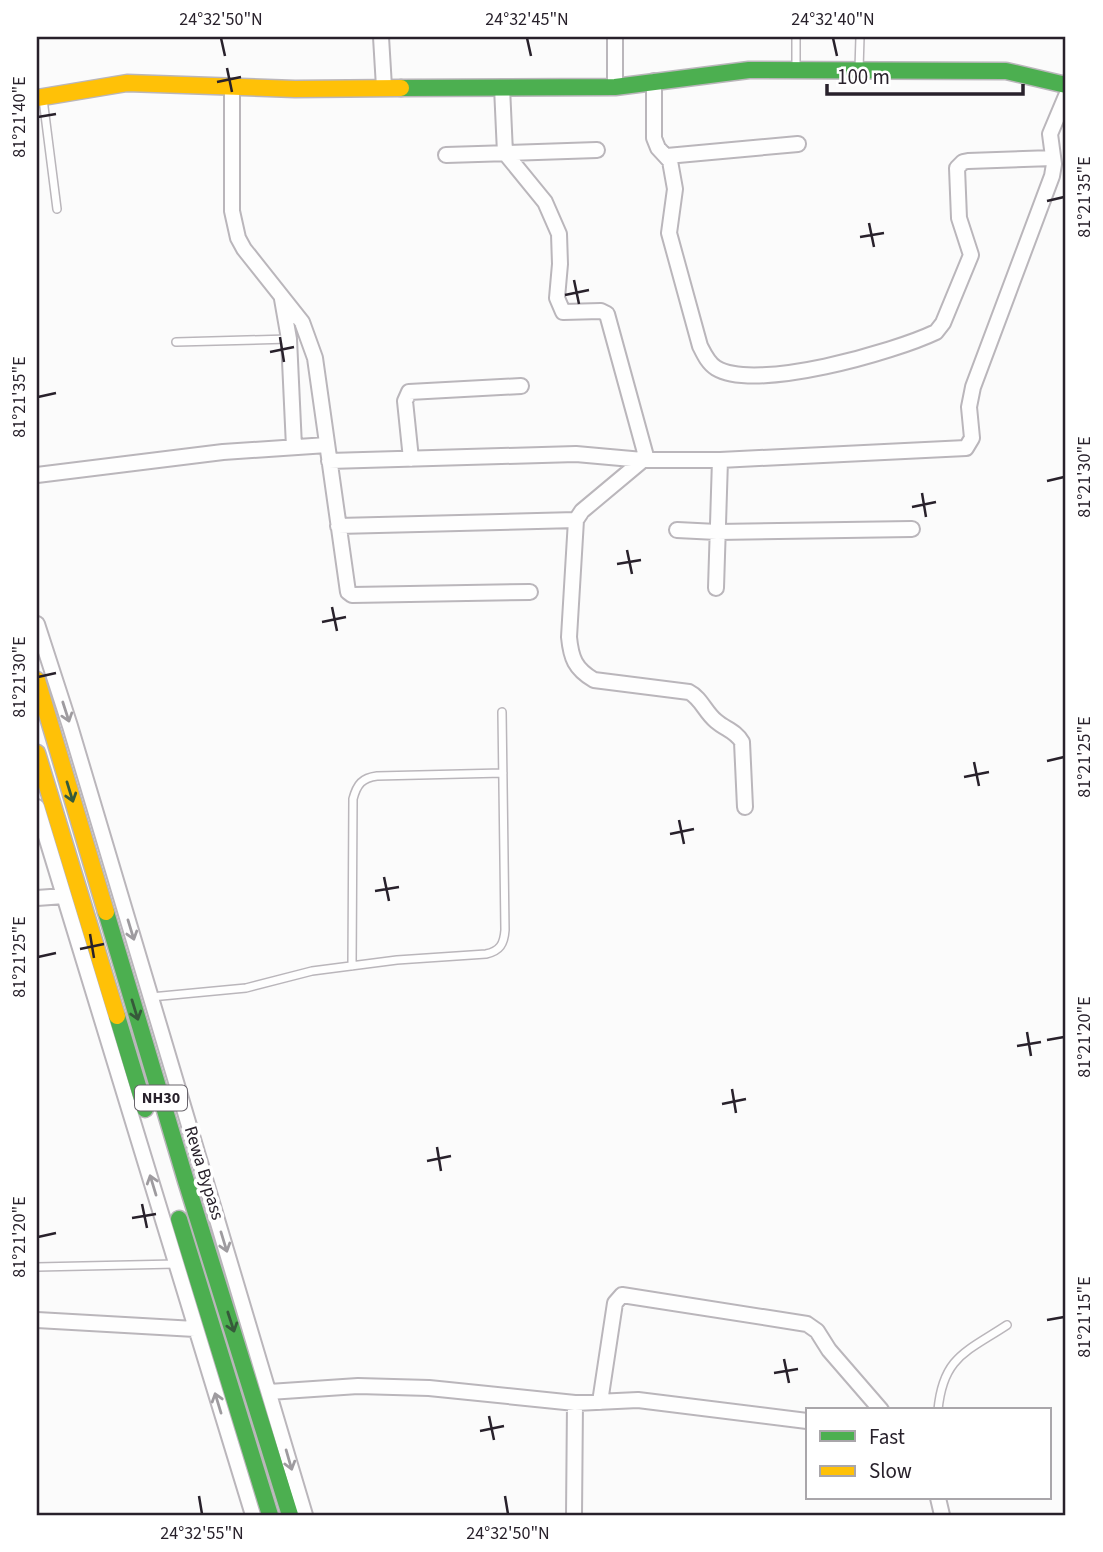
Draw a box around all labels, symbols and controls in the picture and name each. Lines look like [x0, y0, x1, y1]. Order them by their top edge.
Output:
text: 24°32'50"N [179, 7, 263, 32]
text: 24°32'45"N [485, 7, 569, 32]
text: 24°32'40"N [791, 7, 875, 32]
scale bar [827, 52, 1023, 96]
text: 100 m [837, 62, 890, 92]
text: 81°21'40"E [7, 76, 32, 158]
text: 81°21'35"E [1072, 156, 1097, 238]
text: 81°21'35"E [7, 356, 32, 438]
text: 81°21'30"E [1072, 436, 1097, 518]
text: 81°21'30"E [7, 636, 32, 718]
one-way arrow [60, 701, 73, 723]
text: 81°21'25"E [1072, 716, 1097, 798]
one-way arrow [65, 781, 78, 803]
text: 81°21'25"E [7, 916, 32, 998]
one-way arrow [125, 919, 138, 941]
text: 81°21'20"E [1072, 996, 1097, 1078]
one-way arrow [130, 999, 143, 1021]
road number: NH30 [135, 1086, 187, 1110]
street label: Rewa Bypass [178, 1123, 230, 1223]
one-way arrow [145, 1175, 158, 1197]
text: 81°21'20"E [7, 1196, 32, 1278]
one-way arrow [218, 1231, 231, 1253]
text: 81°21'15"E [1072, 1276, 1097, 1358]
one-way arrow [225, 1310, 238, 1332]
one-way arrow [211, 1393, 223, 1415]
legend [806, 1408, 1050, 1500]
text: Fast [869, 1422, 905, 1452]
one-way arrow [283, 1448, 296, 1471]
text: Slow [869, 1456, 912, 1486]
text: 24°32'55"N [160, 1521, 244, 1546]
text: 24°32'50"N [466, 1521, 550, 1546]

